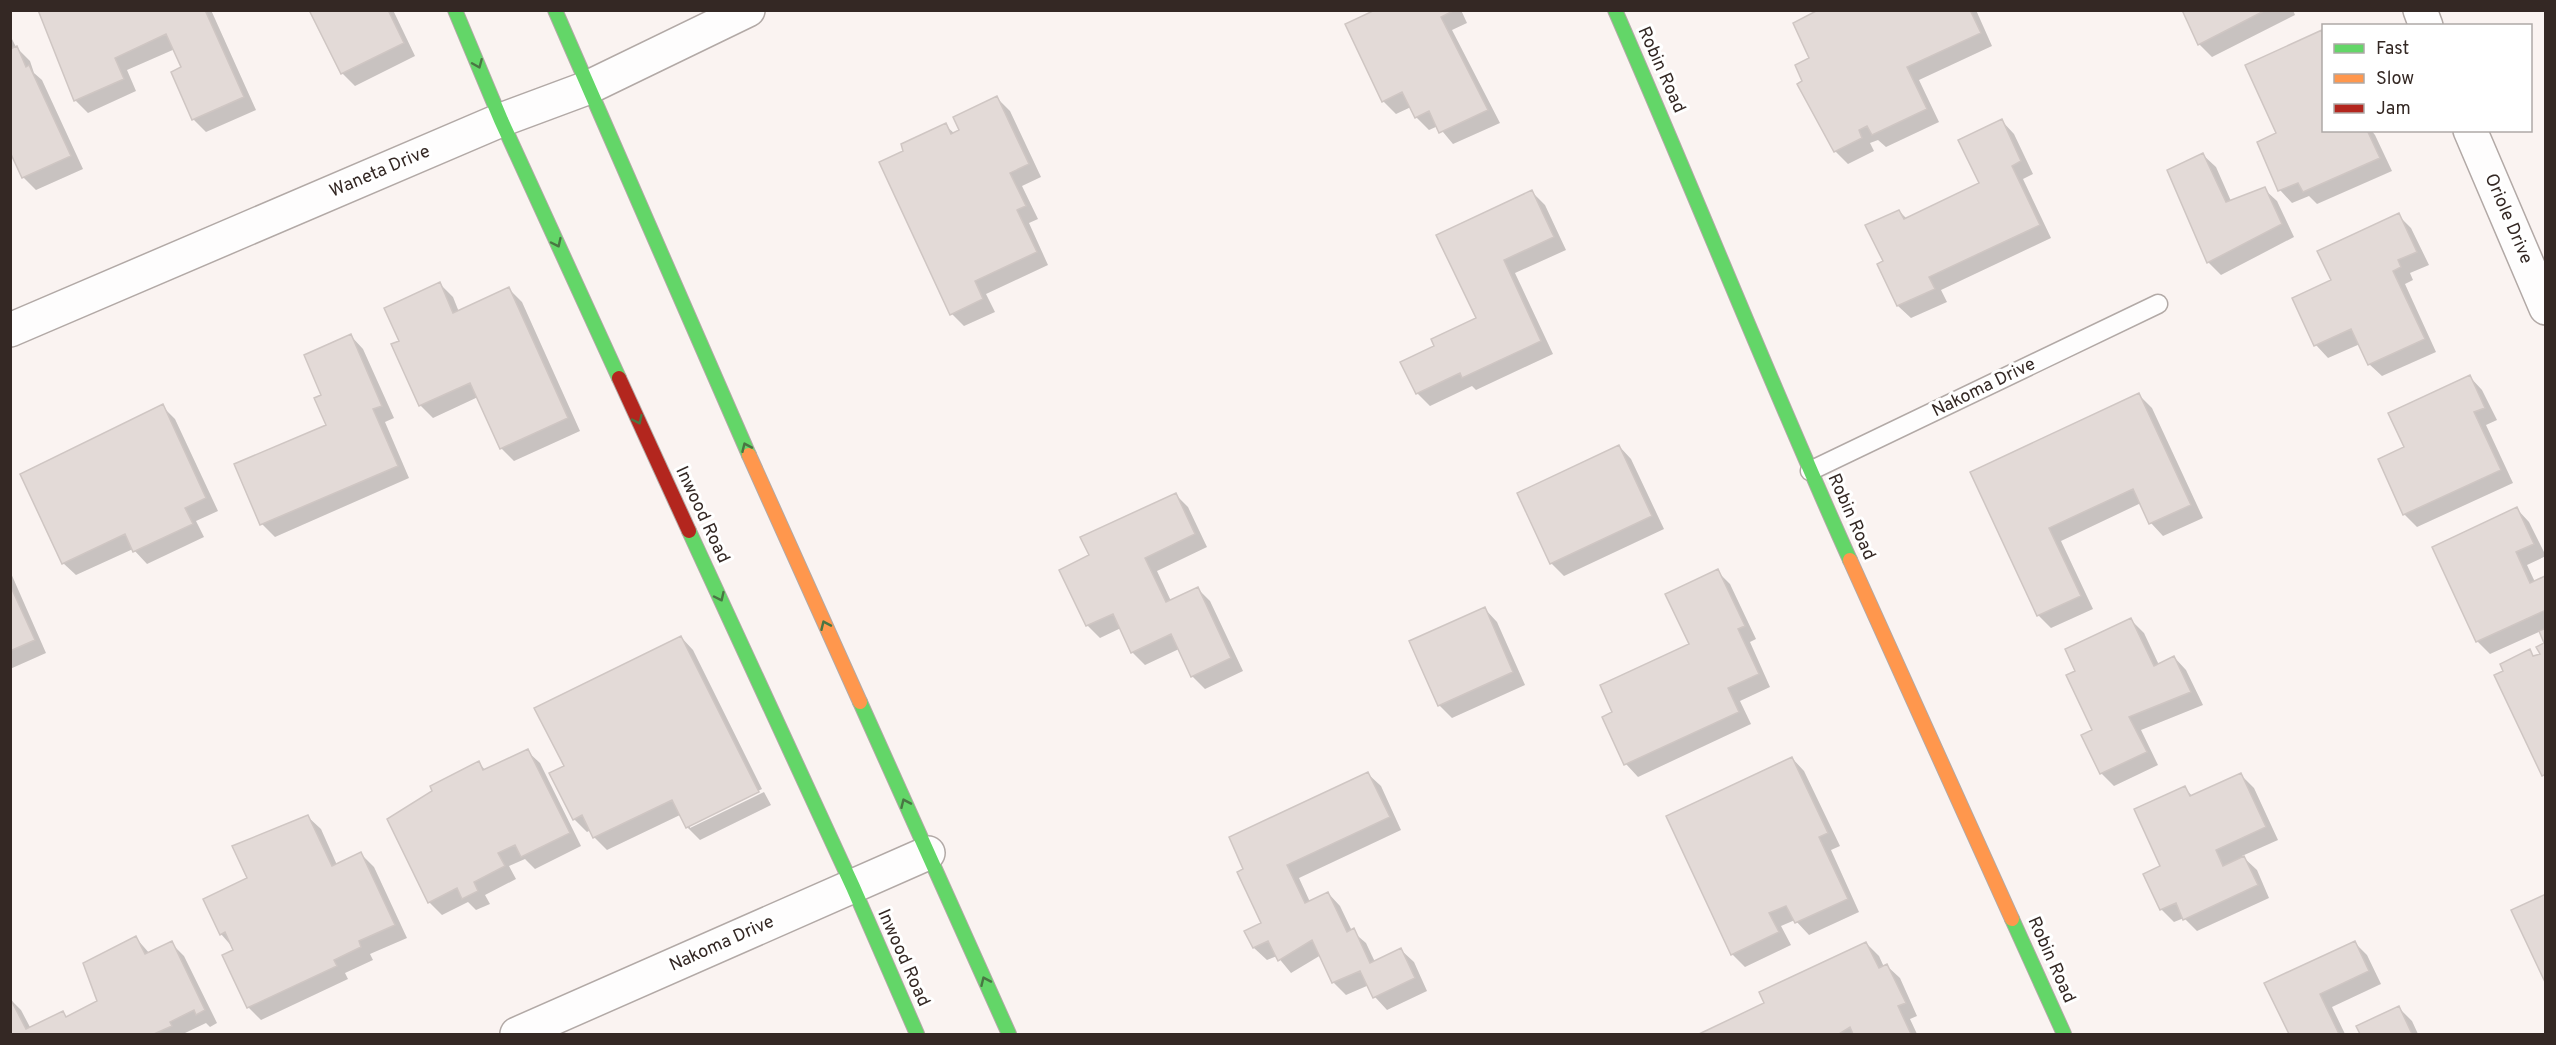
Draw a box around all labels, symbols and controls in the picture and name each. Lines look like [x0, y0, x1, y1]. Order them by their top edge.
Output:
street label: Robin Road [1632, 23, 1690, 117]
legend [2322, 24, 2532, 132]
text: Fast [2376, 38, 2409, 61]
one-way arrow [471, 58, 483, 69]
text: Slow [2376, 68, 2414, 91]
text: Jam [2376, 98, 2411, 121]
street label: Waneta Drive [326, 140, 434, 204]
street label: Oriole Drive [2479, 170, 2537, 268]
one-way arrow [550, 236, 562, 247]
street label: Nakoma Drive [1928, 353, 2040, 423]
one-way arrow [631, 413, 643, 424]
one-way arrow [741, 443, 753, 454]
street label: Inwood Road [670, 463, 734, 567]
street label: Robin Road [1822, 470, 1880, 564]
one-way arrow [712, 591, 724, 602]
one-way arrow [821, 621, 833, 632]
one-way arrow [900, 799, 912, 810]
street label: Inwood Road [871, 906, 935, 1010]
street label: Nakoma Drive [666, 911, 778, 977]
street label: Robin Road [2022, 913, 2080, 1007]
one-way arrow [980, 977, 992, 988]

